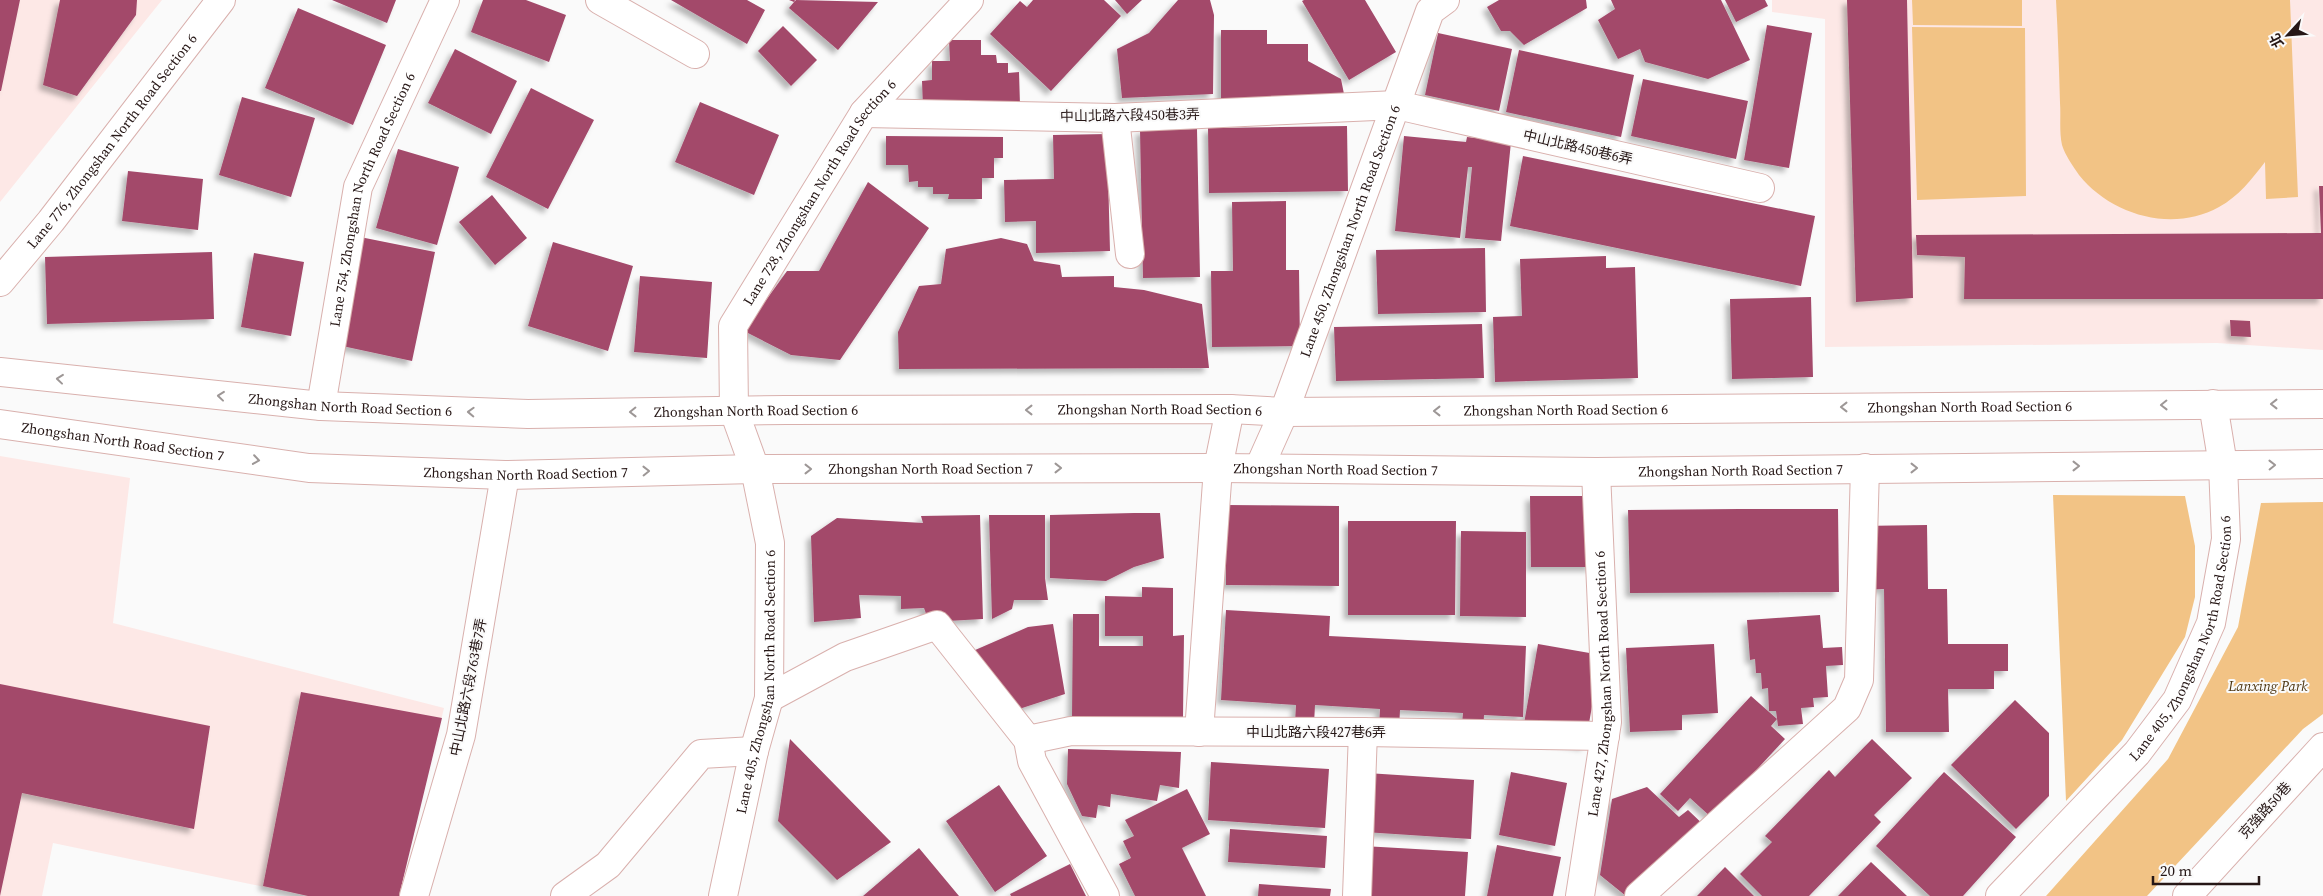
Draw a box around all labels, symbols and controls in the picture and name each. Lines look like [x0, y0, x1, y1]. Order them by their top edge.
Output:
north arrow [2263, 10, 2313, 60]
street label: Lane 776, Zhongshan North Road Section 6 [22, 29, 202, 253]
text: 北 [2264, 30, 2288, 51]
street label: Lane 754, Zhongshan North Road Section 6 [325, 69, 420, 328]
street label: Lane 728, Zhongshan North Road Section 6 [738, 75, 901, 309]
street label: Lane 450, Zhongshan North Road Section 6 [1295, 102, 1405, 360]
street label: 中山北路六段450巷3弄 [1060, 104, 1200, 126]
street label: 中山北路450巷6弄 [1521, 125, 1635, 169]
one-way arrow [55, 374, 63, 385]
street label: Zhongshan North Road Section 6 [247, 388, 453, 421]
one-way arrow [217, 391, 225, 402]
street label: Zhongshan North Road Section 6 [1868, 396, 2072, 418]
street label: Zhongshan North Road Section 6 [1058, 399, 1263, 421]
street label: Zhongshan North Road Section 6 [1464, 399, 1668, 421]
one-way arrow [2270, 399, 2278, 409]
street label: Zhongshan North Road Section 6 [654, 400, 858, 422]
one-way arrow [2160, 400, 2168, 410]
one-way arrow [1840, 402, 1848, 412]
one-way arrow [1025, 405, 1032, 415]
one-way arrow [1432, 406, 1440, 416]
one-way arrow [466, 407, 474, 418]
one-way arrow [629, 407, 637, 418]
street label: Zhongshan North Road Section 7 [20, 417, 225, 466]
one-way arrow [253, 454, 261, 465]
street label: Zhongshan North Road Section 7 [828, 458, 1033, 479]
street label: Zhongshan North Road Section 7 [1233, 458, 1438, 480]
street label: Zhongshan North Road Section 7 [1638, 459, 1843, 482]
one-way arrow [2268, 460, 2276, 470]
one-way arrow [2072, 461, 2080, 471]
street label: Zhongshan North Road Section 7 [423, 462, 628, 485]
one-way arrow [1910, 462, 1918, 473]
one-way arrow [1054, 463, 1062, 473]
one-way arrow [804, 464, 812, 474]
one-way arrow [642, 466, 650, 477]
street label: Lane 405, Zhongshan North Road Section 6 [2125, 515, 2236, 765]
street label: Lane 405, Zhongshan North Road Section 6 [731, 550, 780, 816]
street label: Lane 427, Zhongshan North Road Section 6 [1582, 550, 1617, 818]
street label: 中山北路六段763巷7弄 [445, 616, 491, 758]
park label: Lanxing Park [2227, 676, 2308, 696]
street label: 中山北路六段427巷6弄 [1246, 722, 1386, 742]
street label: 克強路50巷 [2234, 777, 2296, 843]
scale bar [2153, 854, 2259, 886]
text: 20 m [2160, 860, 2192, 881]

